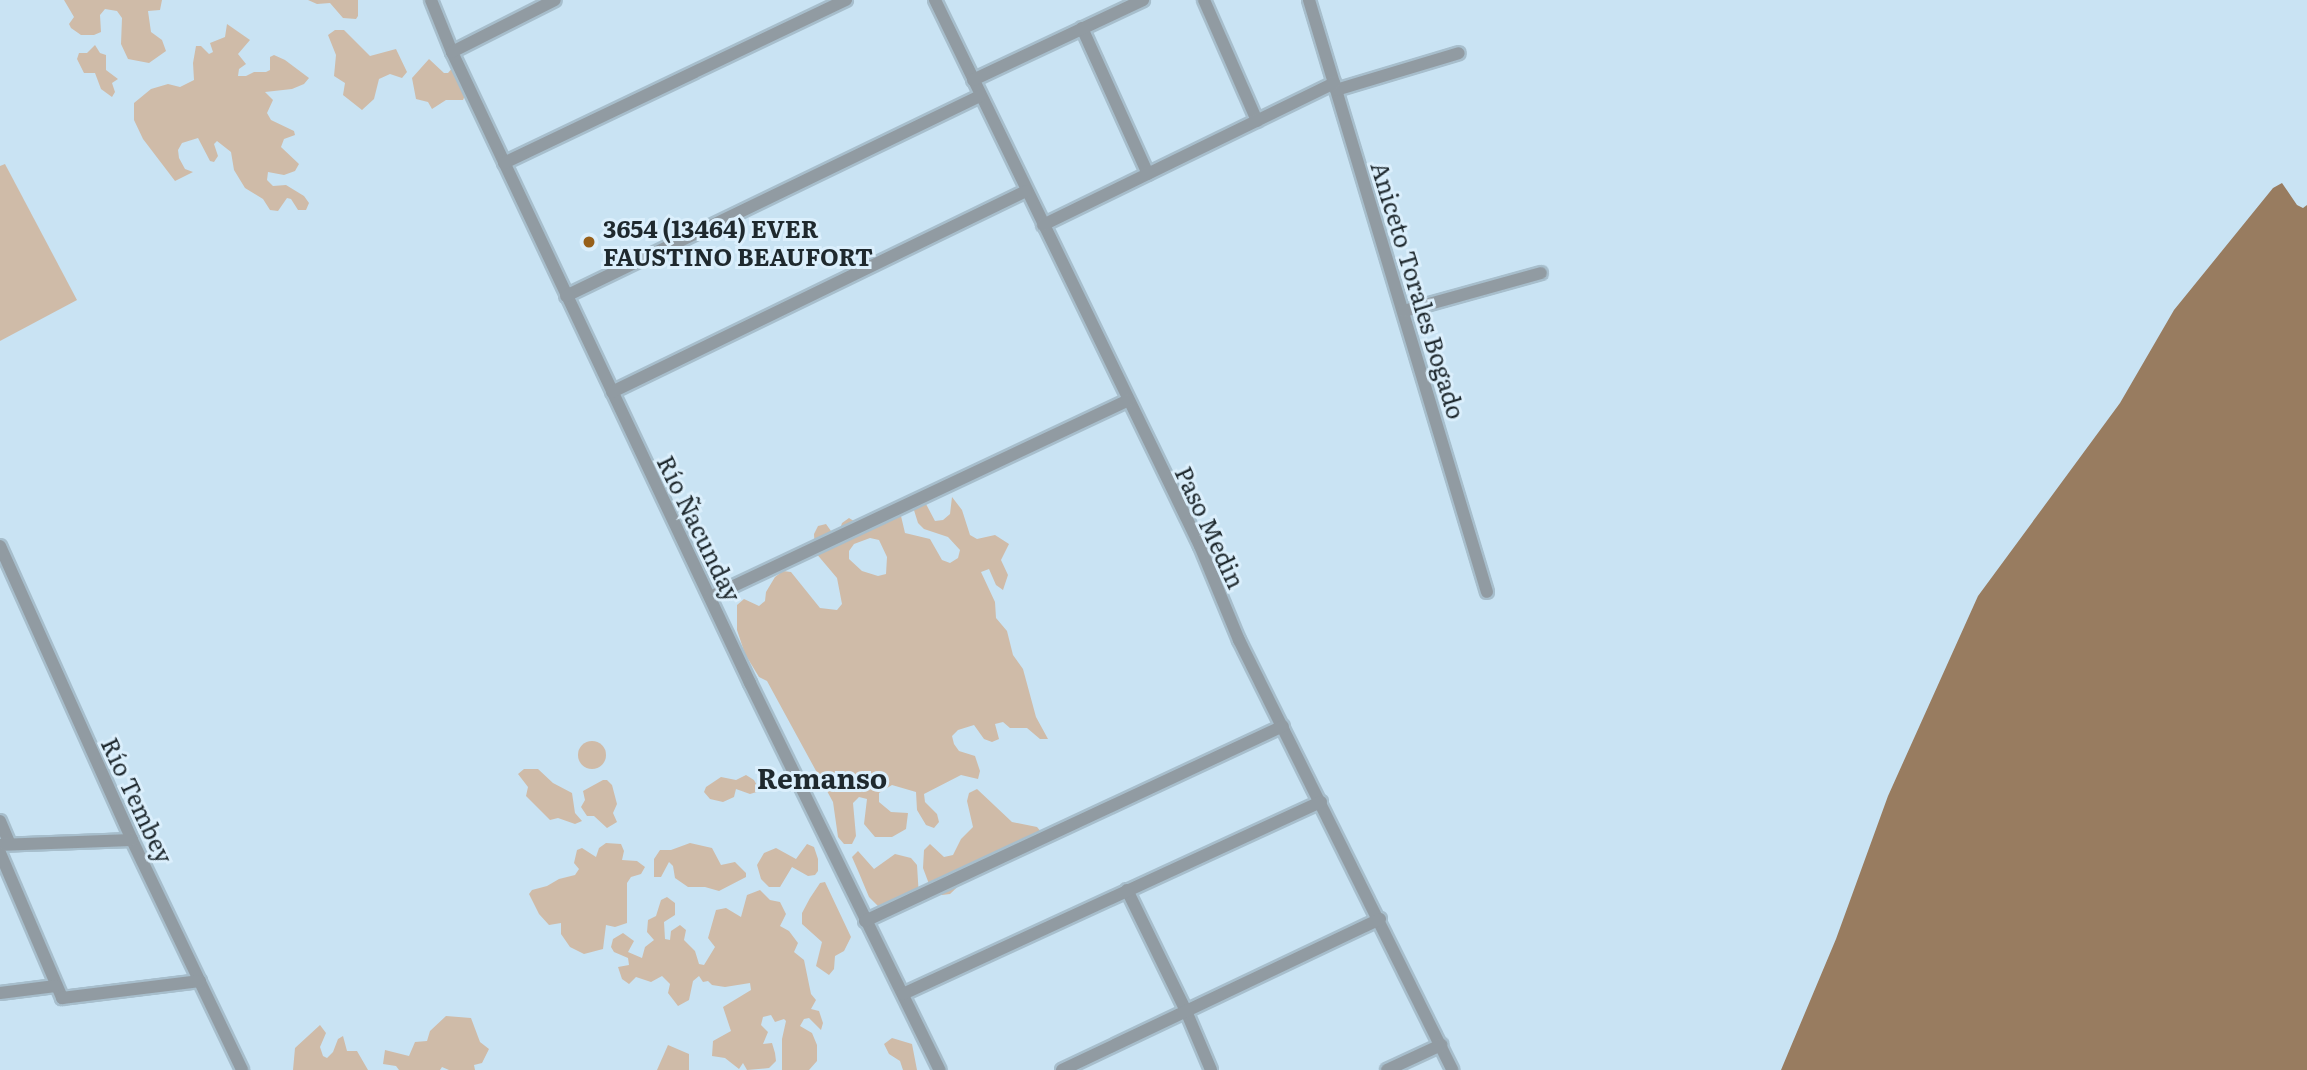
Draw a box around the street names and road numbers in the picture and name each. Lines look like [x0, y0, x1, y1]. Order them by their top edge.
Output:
street label: Aniceto Torales Bogado [1366, 158, 1472, 422]
street label: Río Ñacunday [652, 450, 748, 606]
street label: Paso Medin [1170, 461, 1252, 593]
street label: Río Tembey [96, 732, 180, 868]

